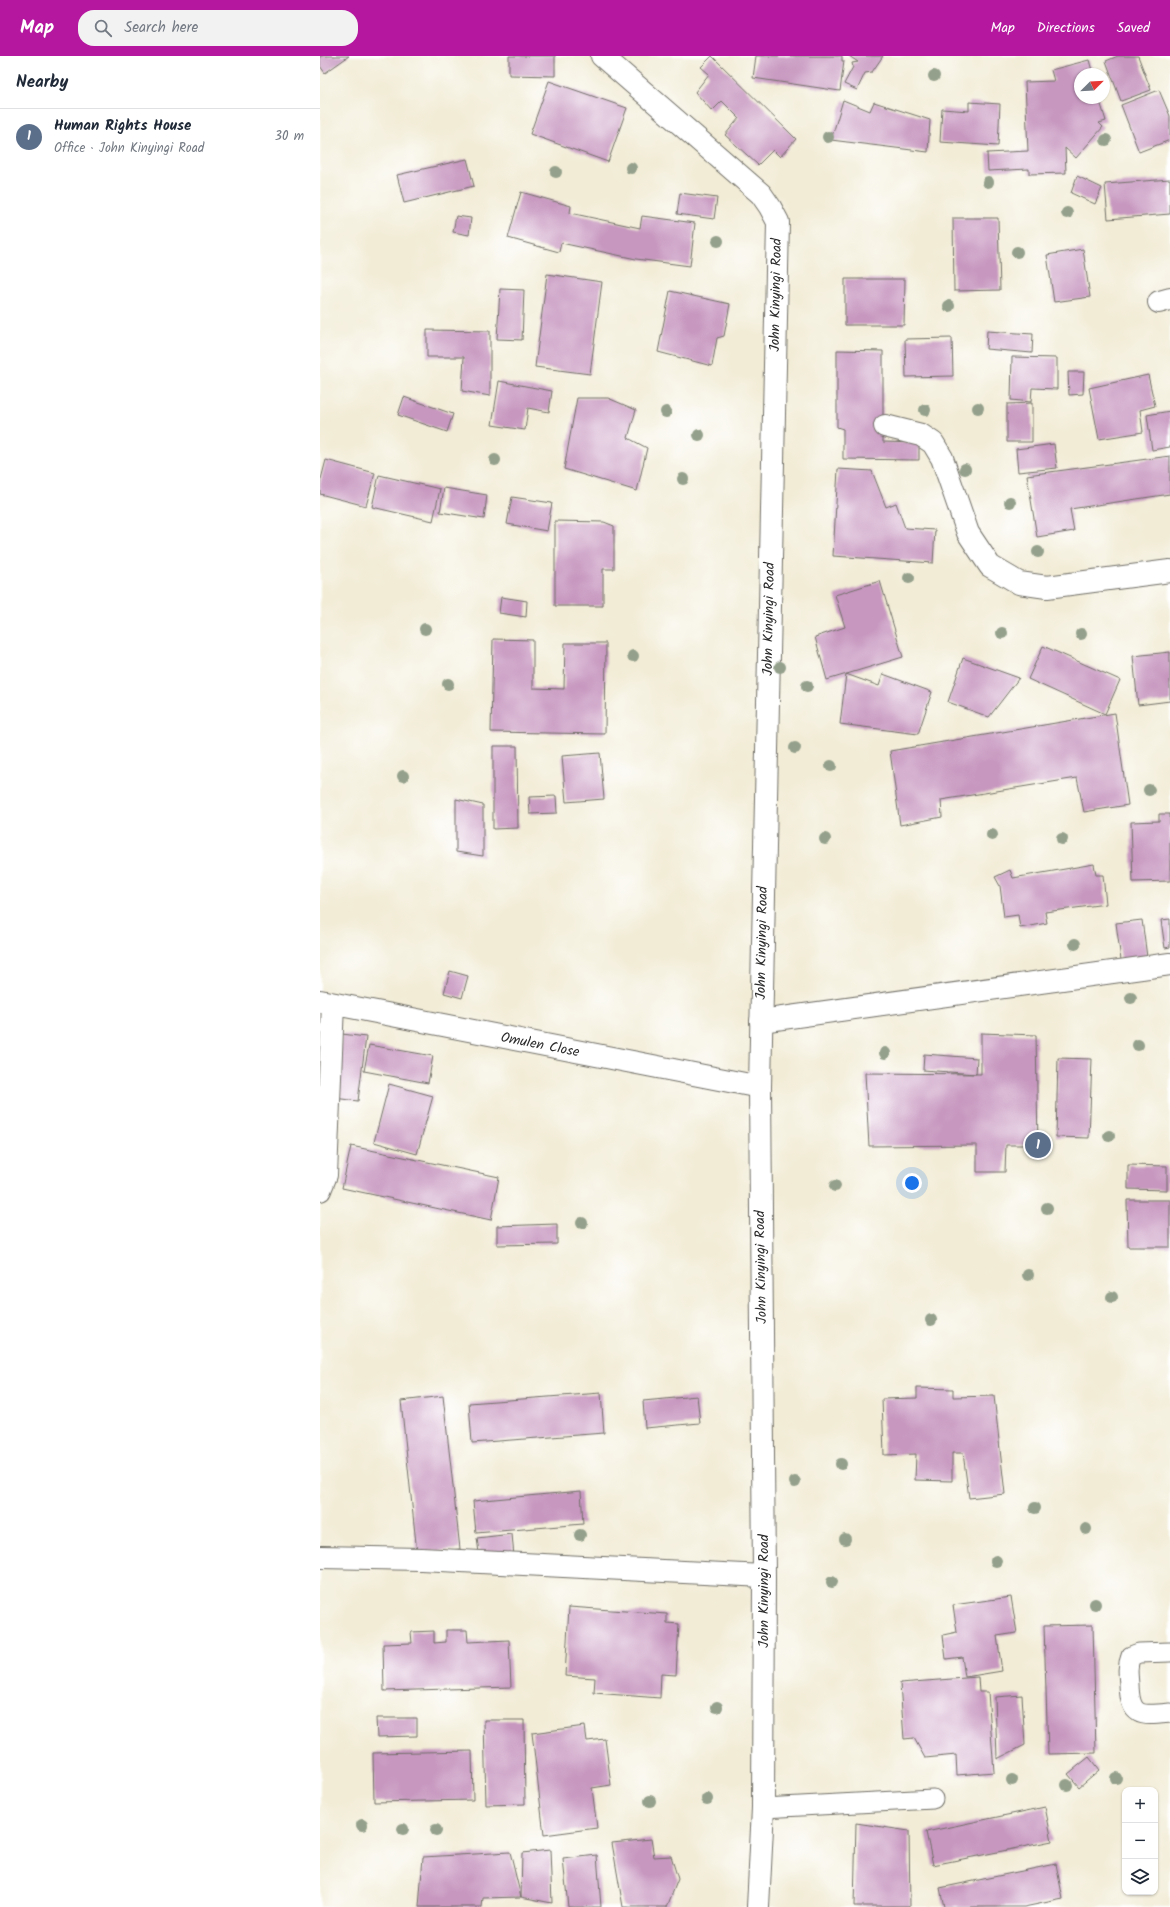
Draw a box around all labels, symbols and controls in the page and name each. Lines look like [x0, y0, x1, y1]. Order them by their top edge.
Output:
search box [78, 10, 358, 46]
text: Map [20, 13, 54, 43]
text: Search here [124, 16, 198, 40]
icon: search [92, 17, 114, 39]
text: Map [990, 17, 1015, 39]
text: Directions [1037, 17, 1095, 39]
text: Saved [1117, 17, 1150, 39]
north arrow [1074, 68, 1110, 104]
text: Nearby [16, 69, 68, 96]
text: Human Rights House [54, 114, 191, 138]
text: 1 [27, 126, 31, 147]
text: 30 m [275, 126, 304, 147]
text: Office · John Kinyingi Road [54, 138, 204, 159]
street label: John Kinyingi Road [764, 237, 788, 352]
street label: John Kinyingi Road [757, 561, 781, 676]
street label: John Kinyingi Road [750, 885, 774, 1000]
street label: Omulen Close [499, 1027, 582, 1064]
pin: 1 [1025, 1130, 1051, 1160]
your location [902, 1173, 922, 1193]
street label: John Kinyingi Road [749, 1209, 773, 1324]
street label: John Kinyingi Road [753, 1533, 775, 1648]
map controls [1122, 1787, 1158, 1895]
button: + [1122, 1787, 1158, 1823]
button: − [1122, 1823, 1158, 1859]
button: layers [1122, 1859, 1158, 1895]

